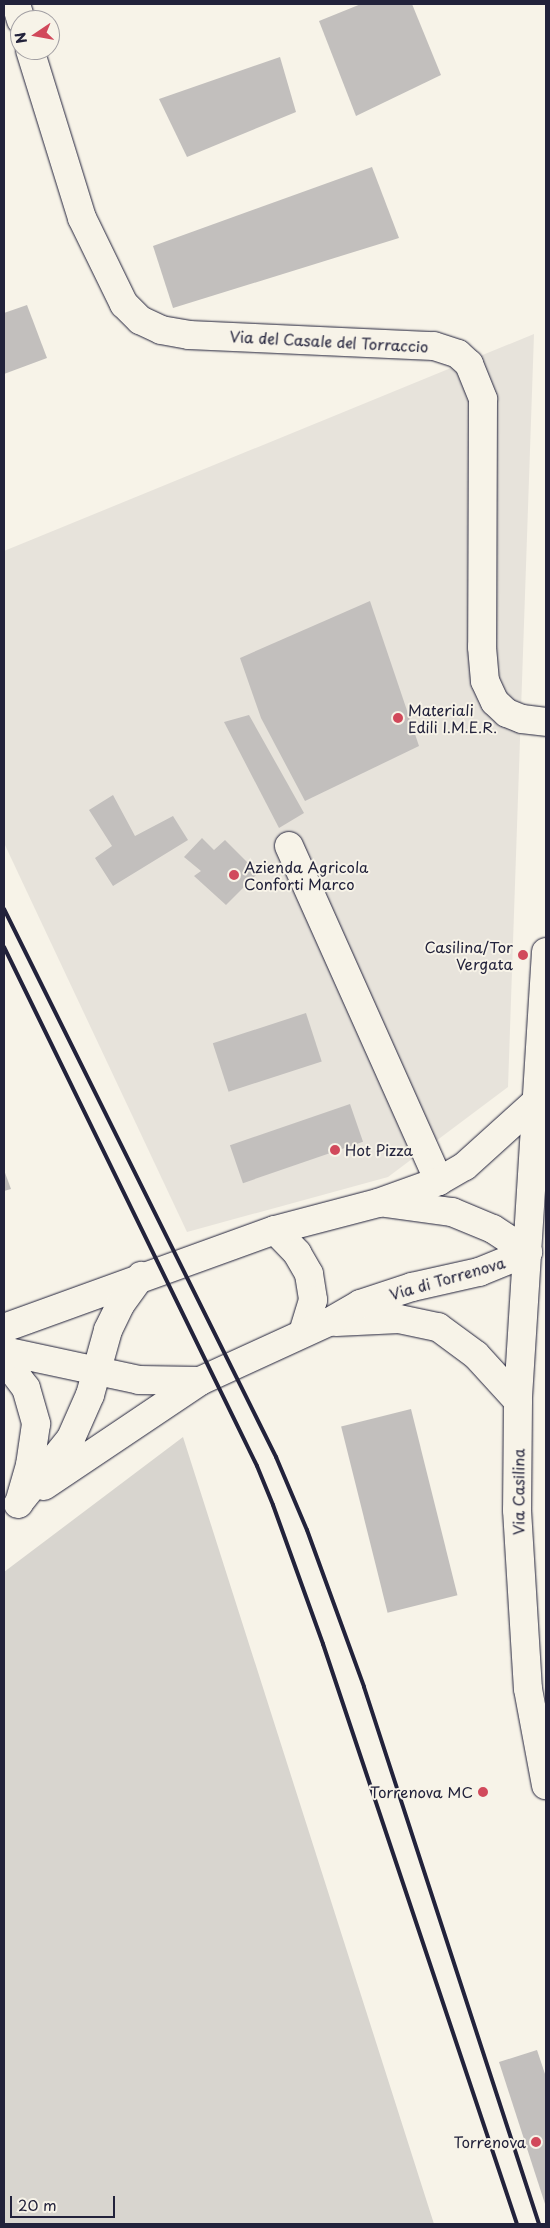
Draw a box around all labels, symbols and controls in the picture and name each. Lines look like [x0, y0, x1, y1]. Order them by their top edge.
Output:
north arrow [10, 10, 60, 60]
text: N [9, 30, 32, 46]
street label: Via del Casale del Torraccio [228, 327, 430, 355]
place label: Materiali Edili I.M.E.R. [408, 700, 498, 735]
marker: Materiali Edili I.M.E.R. [392, 712, 404, 724]
place label: Azienda Agricola Conforti Marco [244, 857, 367, 892]
marker: Azienda Agricola Conforti Marco [228, 869, 240, 881]
place label: Casilina/Tor Vergata [424, 937, 513, 972]
marker: Casilina/Tor Vergata [517, 949, 529, 961]
place label: Hot Pizza [345, 1141, 413, 1159]
marker: Hot Pizza [329, 1144, 341, 1156]
street label: Via di Torrenova [387, 1253, 507, 1303]
street label: Via Casilina [509, 1449, 527, 1535]
place label: Torrenova MC [370, 1783, 473, 1801]
marker: Torrenova MC [477, 1786, 489, 1798]
place label: Torrenova [453, 2133, 526, 2151]
marker: Torrenova [530, 2136, 542, 2148]
scale bar [12, 2186, 118, 2218]
text: 20 m [18, 2193, 57, 2216]

